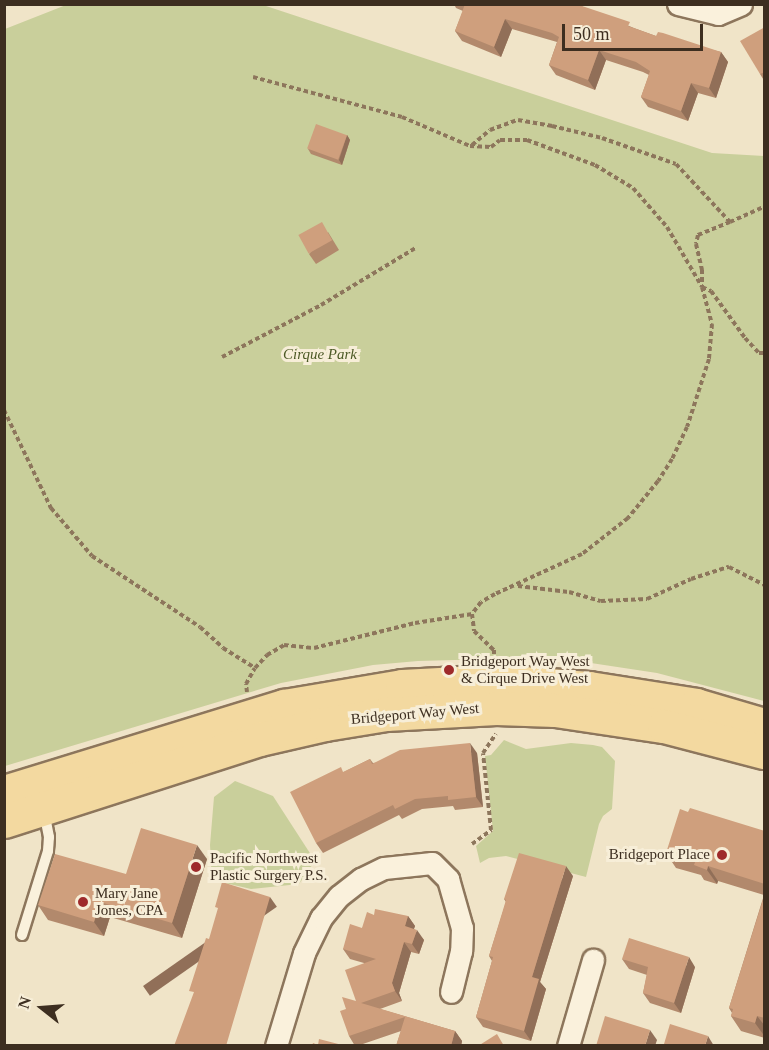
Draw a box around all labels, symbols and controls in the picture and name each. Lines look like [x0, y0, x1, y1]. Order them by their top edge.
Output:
scale bar [565, 12, 706, 50]
text: 50 m [573, 24, 610, 44]
park label: Cirque Park [283, 346, 357, 364]
place label: Bridgeport Way West & Cirque Drive West [461, 652, 590, 687]
marker: Bridgeport Way West & Cirque Drive West [442, 663, 456, 677]
street label: Bridgeport Way West [350, 699, 480, 729]
place label: Bridgeport Place [609, 846, 710, 864]
marker: Bridgeport Place [715, 848, 729, 862]
place label: Pacific Northwest Plastic Surgery P.S. [210, 849, 327, 884]
marker: Pacific Northwest Plastic Surgery P.S. [187, 858, 205, 876]
place label: Mary Jane Jones, CPA [95, 884, 164, 919]
marker: Mary Jane Jones, CPA [76, 895, 90, 909]
north arrow [12, 978, 72, 1038]
text: N [14, 995, 34, 1011]

